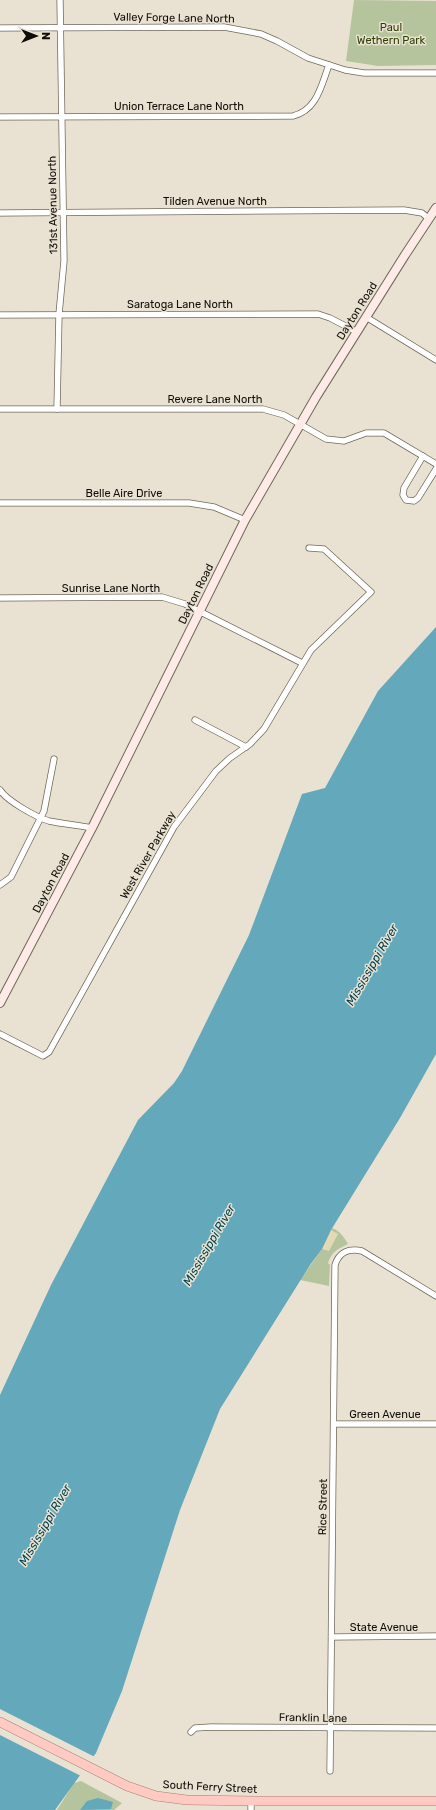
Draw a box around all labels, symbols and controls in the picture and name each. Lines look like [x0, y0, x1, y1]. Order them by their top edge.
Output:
street label: Valley Forge Lane North [113, 10, 235, 26]
north arrow [16, 16, 56, 56]
park label: Paul Wethern Park [357, 21, 425, 47]
text: N [39, 32, 52, 40]
street label: Union Terrace Lane North [114, 100, 244, 113]
street label: 131st Avenue North [46, 156, 60, 254]
street label: Tilden Avenue North [163, 195, 267, 208]
street label: Dayton Road [334, 280, 380, 342]
street label: Saratoga Lane North [127, 298, 233, 311]
street label: Revere Lane North [167, 393, 263, 406]
street label: Belle Aire Drive [86, 487, 162, 500]
street label: Dayton Road [176, 562, 216, 626]
street label: Sunrise Lane North [62, 582, 160, 595]
street label: West River Parkway [118, 809, 178, 901]
street label: Dayton Road [30, 851, 72, 915]
water label: Mississippi River [343, 922, 401, 1008]
water label: Mississippi River [180, 1202, 238, 1288]
street label: Green Avenue [349, 1408, 421, 1421]
street label: Rice Street [316, 1478, 330, 1535]
water label: Mississippi River [16, 1482, 74, 1568]
street label: State Avenue [350, 1621, 418, 1634]
street label: Franklin Lane [279, 1711, 347, 1725]
street label: South Ferry Street [162, 1778, 258, 1796]

